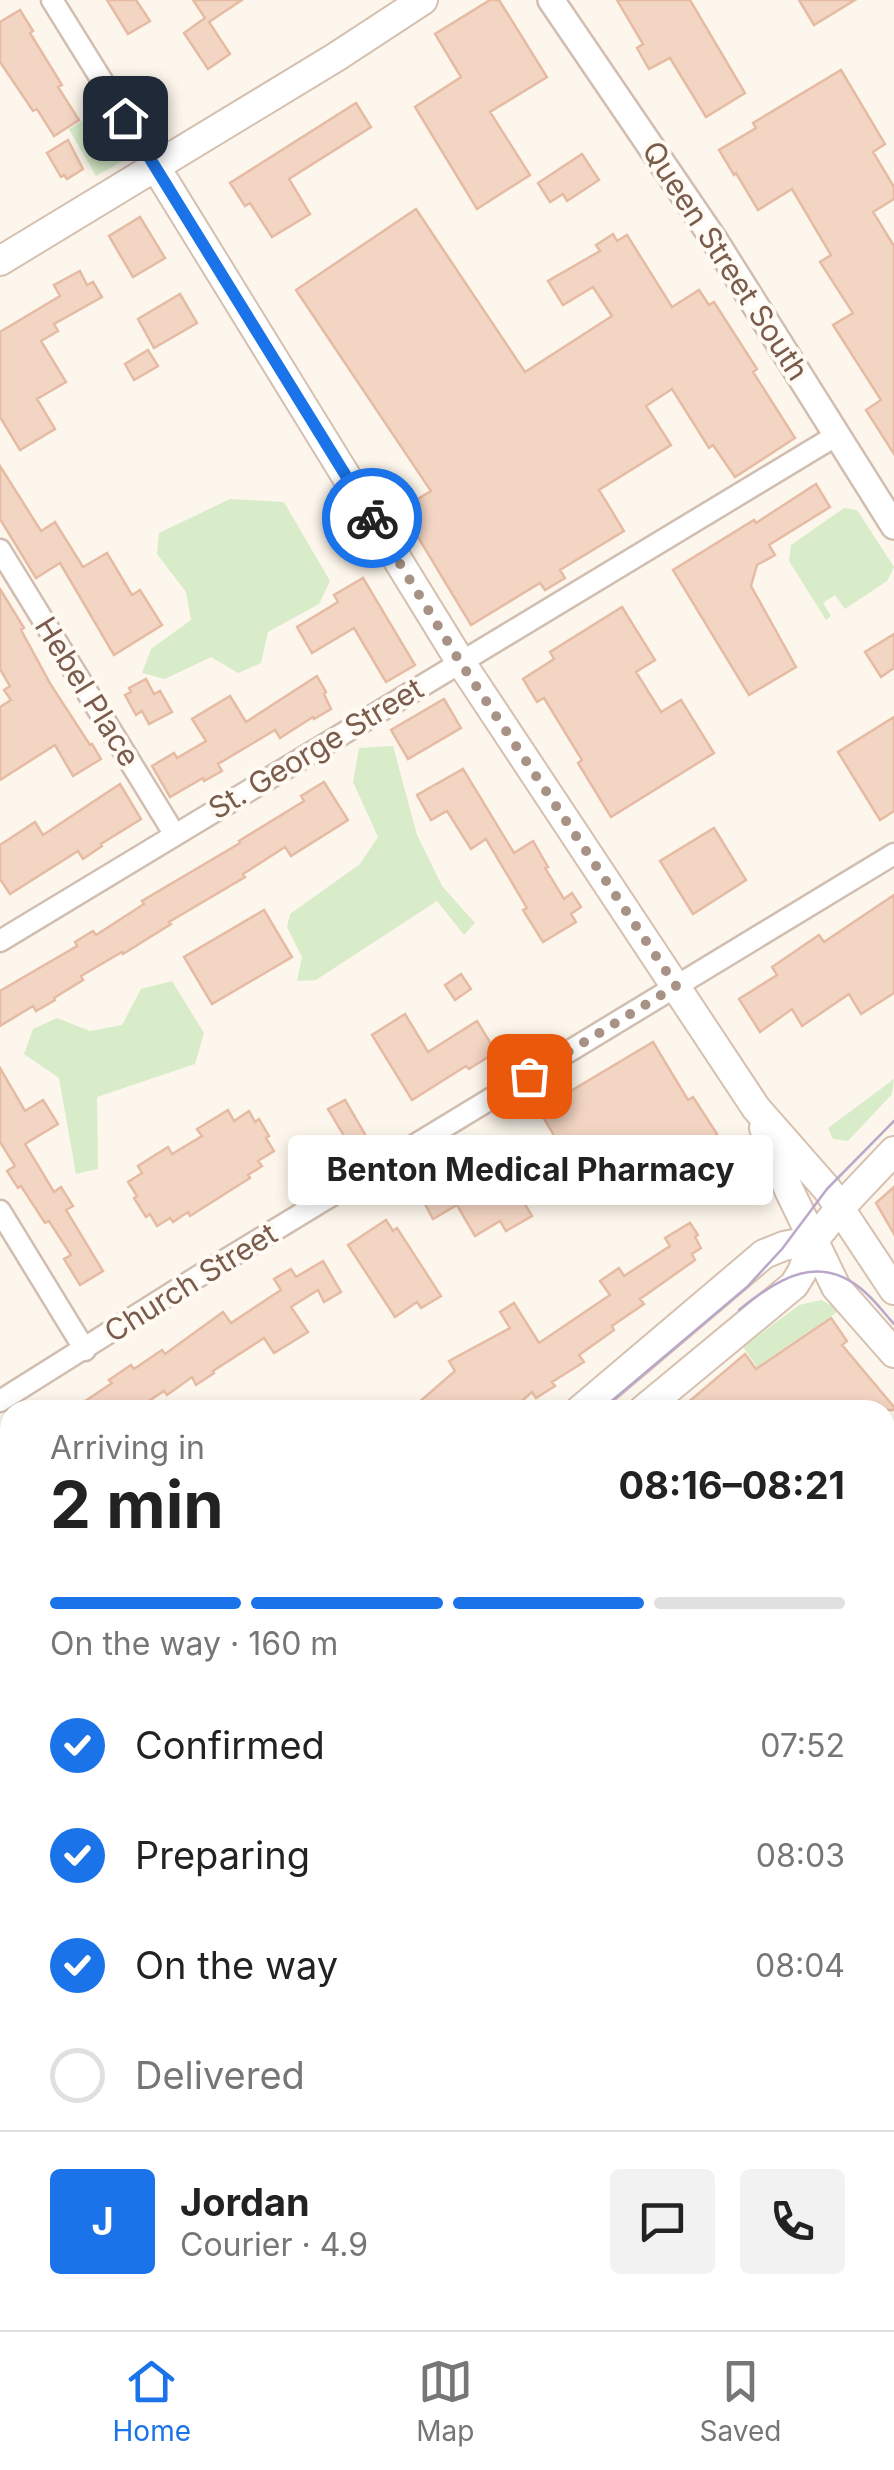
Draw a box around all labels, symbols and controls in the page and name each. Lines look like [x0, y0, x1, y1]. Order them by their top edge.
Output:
pin [83, 76, 168, 161]
icon: home [98, 91, 153, 146]
street label: Queen Street South [635, 134, 816, 387]
courier [322, 468, 422, 568]
icon: bike [345, 491, 400, 546]
street label: Hebel Place [28, 610, 148, 773]
street label: St. George Street [202, 670, 429, 826]
pin [487, 1034, 572, 1119]
icon: bag [502, 1049, 557, 1104]
callout: Benton Medical Pharmacy [286, 1136, 772, 1206]
text: Benton Medical Pharmacy [326, 1150, 735, 1189]
street label: Church Street [98, 1215, 283, 1349]
text: Arriving in [50, 1428, 205, 1467]
text: 08:16–08:21 [619, 1462, 845, 1508]
text: 2 min [50, 1465, 224, 1544]
text: On the way · 160 m [50, 1624, 338, 1663]
icon: check [50, 1718, 105, 1773]
text: Confirmed [135, 1722, 325, 1768]
text: 07:52 [760, 1726, 845, 1765]
icon: check [50, 1828, 105, 1883]
text: Preparing [135, 1832, 310, 1878]
text: 08:03 [756, 1836, 845, 1875]
icon: check [50, 1938, 105, 1993]
text: On the way [135, 1942, 338, 1988]
text: 08:04 [755, 1946, 845, 1985]
text: Delivered [135, 2052, 305, 2098]
button: chat [610, 2169, 715, 2274]
button: phone [740, 2169, 845, 2274]
text: Jordan [180, 2179, 310, 2225]
text: J [91, 2198, 114, 2244]
text: Courier · 4.9 [180, 2225, 368, 2264]
tab: Home [113, 2354, 191, 2448]
tab: Map [416, 2354, 474, 2448]
tab: Saved [699, 2354, 781, 2448]

